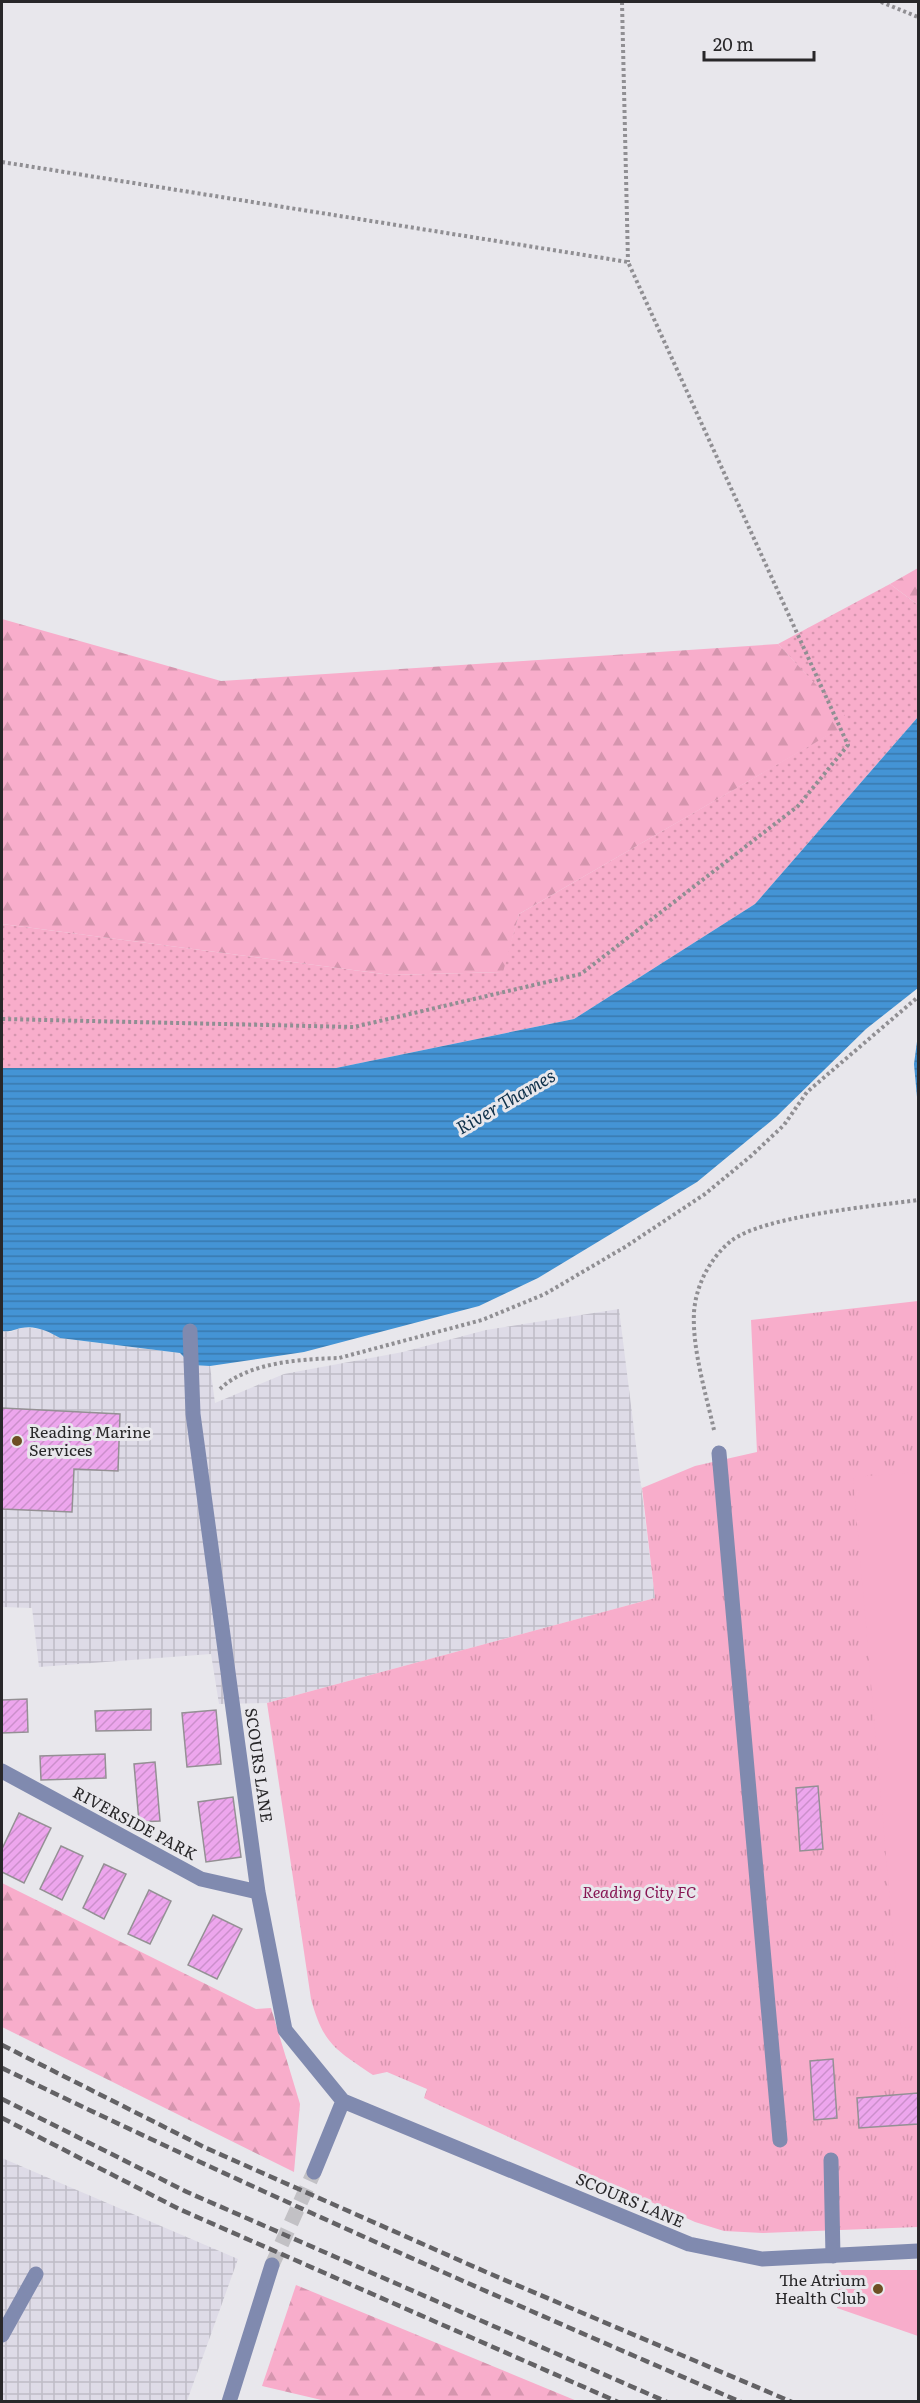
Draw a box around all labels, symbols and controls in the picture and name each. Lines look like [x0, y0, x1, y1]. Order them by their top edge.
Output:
scale bar [704, 24, 814, 62]
text: 20 m [713, 30, 754, 57]
water label: River Thames [451, 1061, 560, 1140]
place label: Reading Marine Services [29, 1419, 151, 1461]
marker: Reading Marine Services [10, 1434, 24, 1448]
street label: SCOURS LANE [240, 1706, 280, 1824]
street label: RIVERSIDE PARK [69, 1779, 202, 1865]
park label: Reading City FC [582, 1879, 696, 1903]
street label: SCOURS LANE [573, 2165, 688, 2233]
place label: The Atrium Health Club [775, 2267, 866, 2309]
marker: The Atrium Health Club [871, 2282, 885, 2296]

